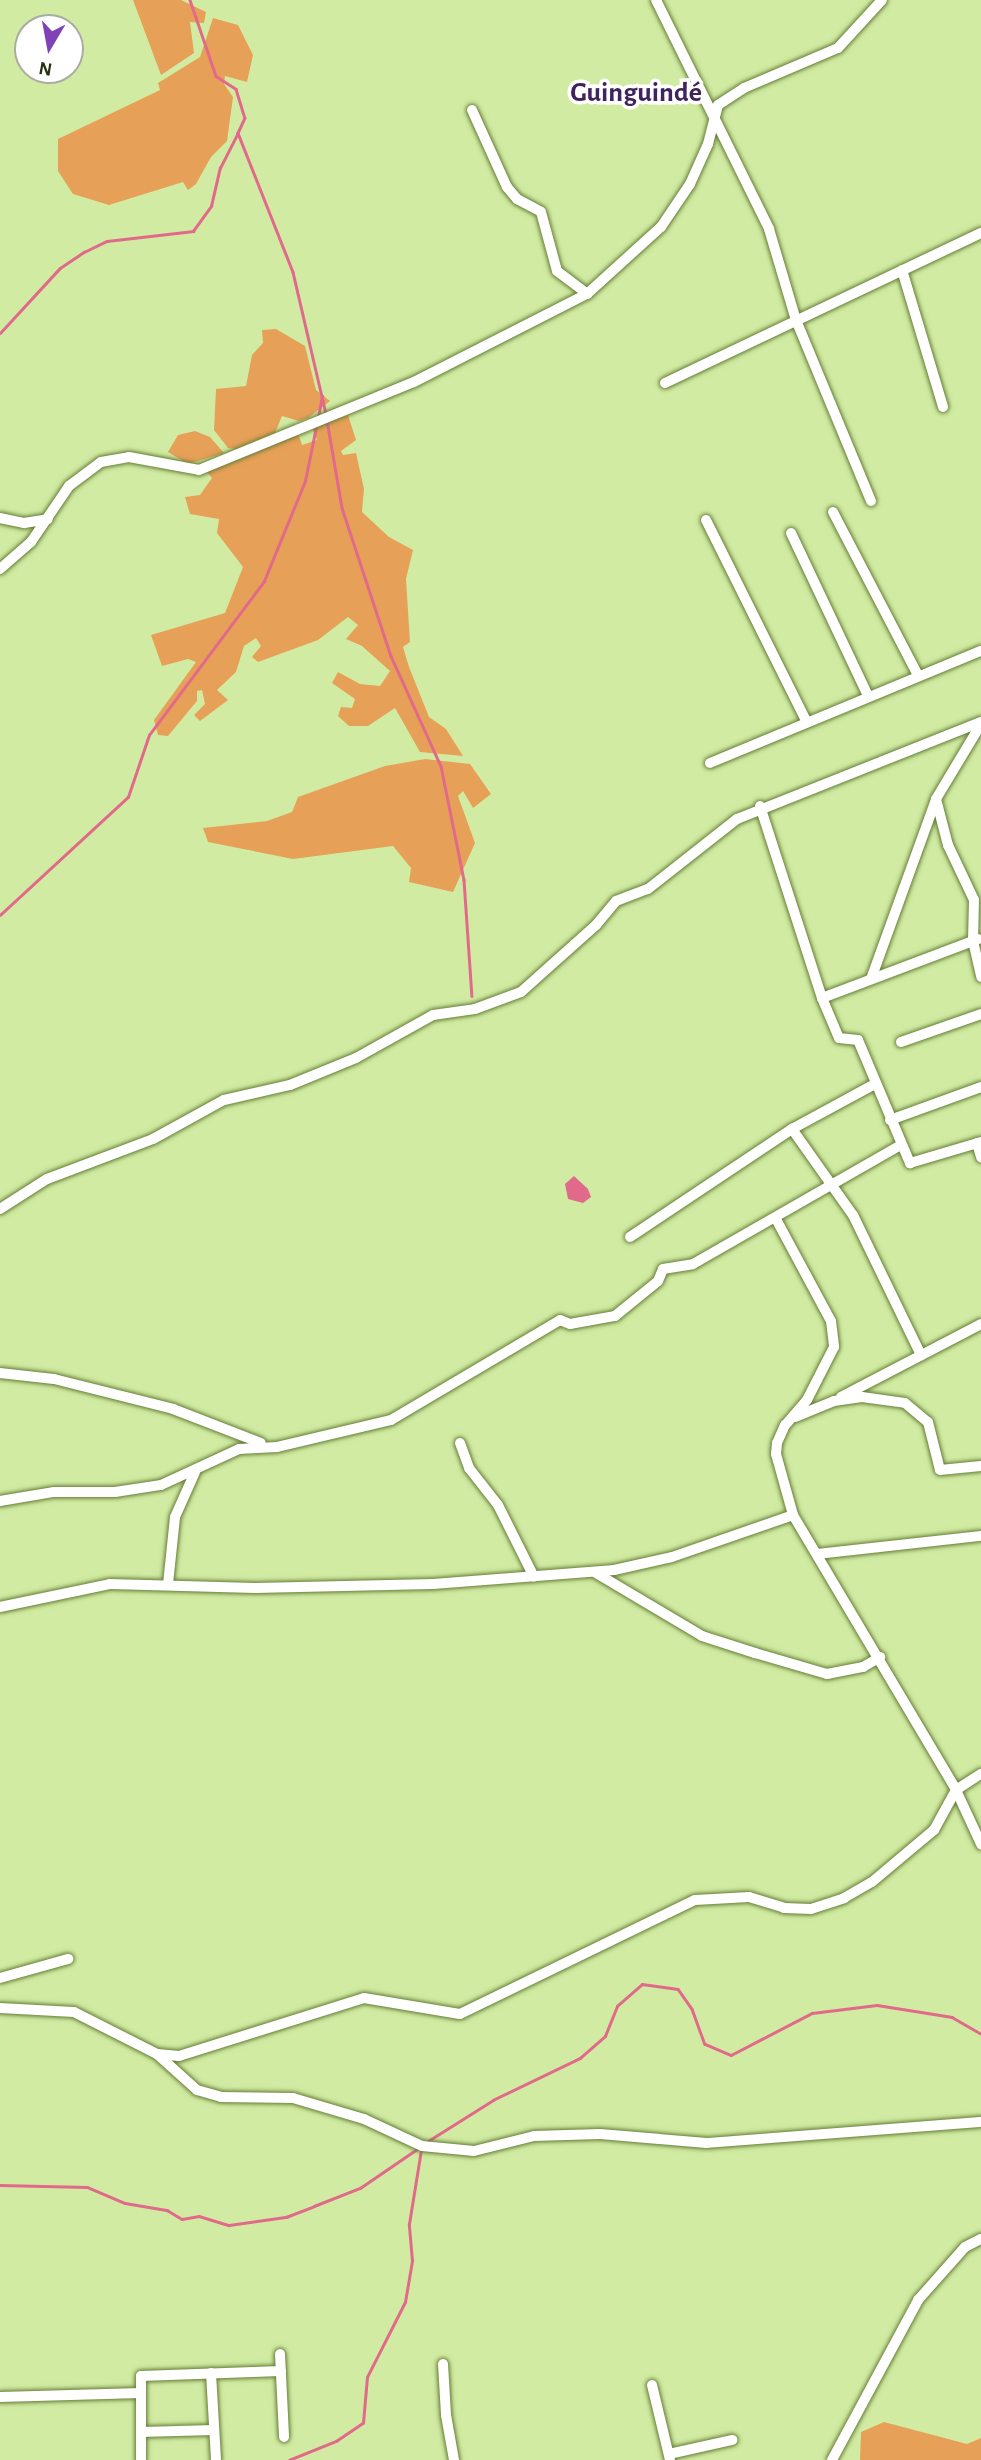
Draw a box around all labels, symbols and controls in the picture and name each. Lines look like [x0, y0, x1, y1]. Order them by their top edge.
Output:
north arrow [14, 14, 84, 84]
text: N [37, 58, 54, 79]
district label: Guinguindé [570, 76, 702, 110]

